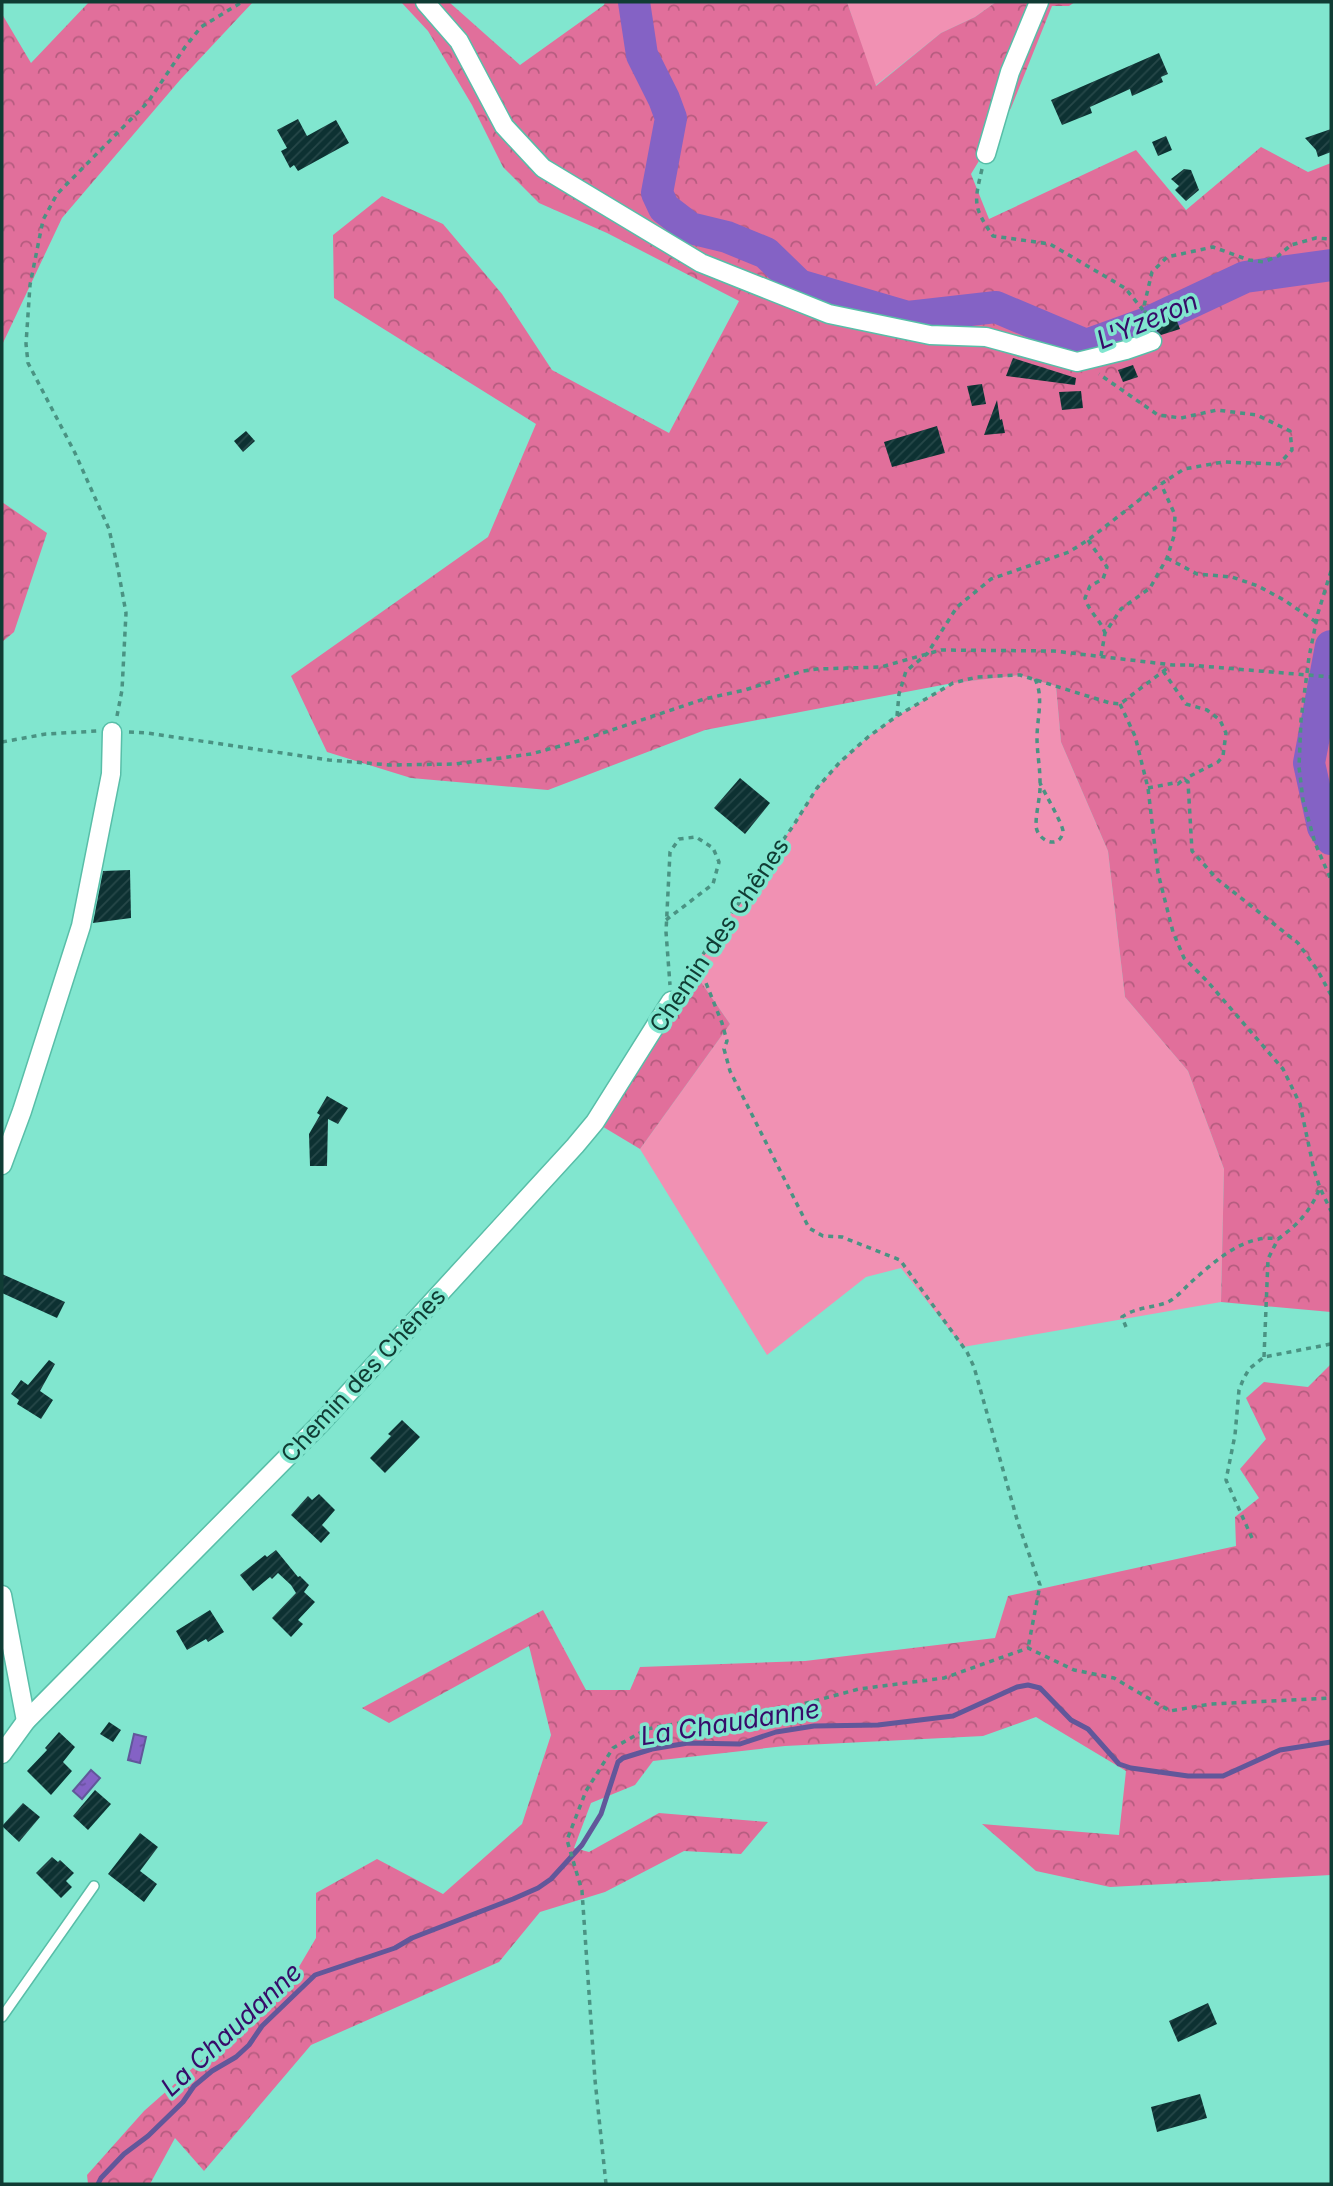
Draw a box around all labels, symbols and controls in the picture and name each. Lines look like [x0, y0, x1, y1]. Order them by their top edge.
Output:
water label: L'Yzeron [1092, 285, 1202, 355]
street label: Chemin des Chênes [643, 832, 795, 1038]
street label: Chemin des Chênes [275, 1282, 451, 1468]
water label: La Chaudanne [638, 1693, 822, 1751]
water label: La Chaudanne [154, 1956, 308, 2102]

